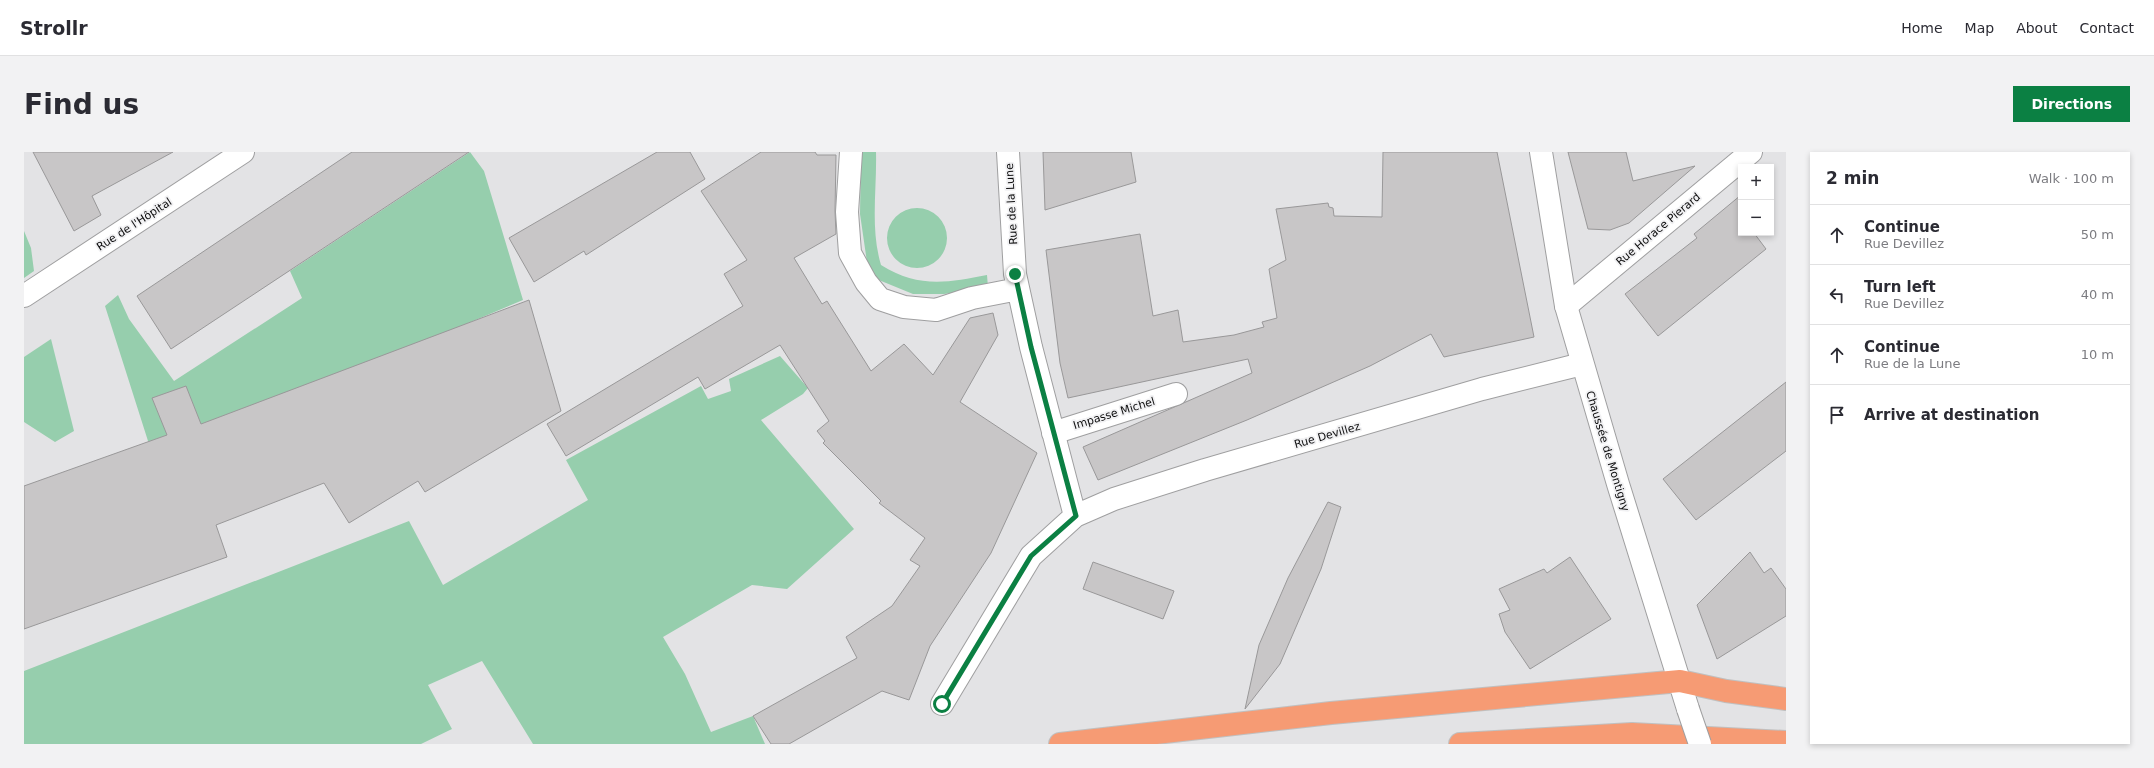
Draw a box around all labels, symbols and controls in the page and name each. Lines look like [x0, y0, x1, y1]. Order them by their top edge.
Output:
text: Strollr [20, 17, 88, 39]
text: Home [1901, 20, 1943, 36]
text: Map [1965, 20, 1994, 36]
text: About [2016, 20, 2058, 36]
text: Contact [2080, 20, 2134, 36]
button: Directions [2013, 86, 2130, 122]
text: Find us [24, 88, 139, 121]
street label: Rue de la Lune [1003, 163, 1020, 245]
map controls [1738, 164, 1774, 236]
button: + [1738, 164, 1774, 200]
text: 2 min [1826, 168, 1879, 188]
text: Walk · 100 m [2029, 171, 2114, 186]
street label: Rue Horace Pierard [1614, 190, 1703, 268]
street label: Rue de l'Hôpital [94, 195, 174, 254]
button: − [1738, 200, 1774, 236]
text: Continue [1864, 218, 1940, 236]
icon: ahead [1826, 224, 1848, 246]
text: 50 m [2081, 227, 2114, 242]
text: Rue Devillez [1864, 236, 1944, 251]
route end [1006, 265, 1024, 283]
text: Turn left [1864, 278, 1936, 296]
icon: left [1826, 284, 1848, 306]
text: 40 m [2081, 287, 2114, 302]
text: Rue Devillez [1864, 296, 1944, 311]
text: Continue [1864, 338, 1940, 356]
icon: ahead [1826, 344, 1848, 366]
text: 10 m [2081, 347, 2114, 362]
text: Rue de la Lune [1864, 356, 1960, 371]
street label: Chaussée de Montigny [1583, 389, 1632, 513]
street label: Impasse Michel [1072, 395, 1157, 432]
icon: arrive [1826, 404, 1848, 426]
text: Arrive at destination [1864, 406, 2039, 424]
street label: Rue Devillez [1293, 420, 1362, 451]
route start [933, 695, 951, 713]

